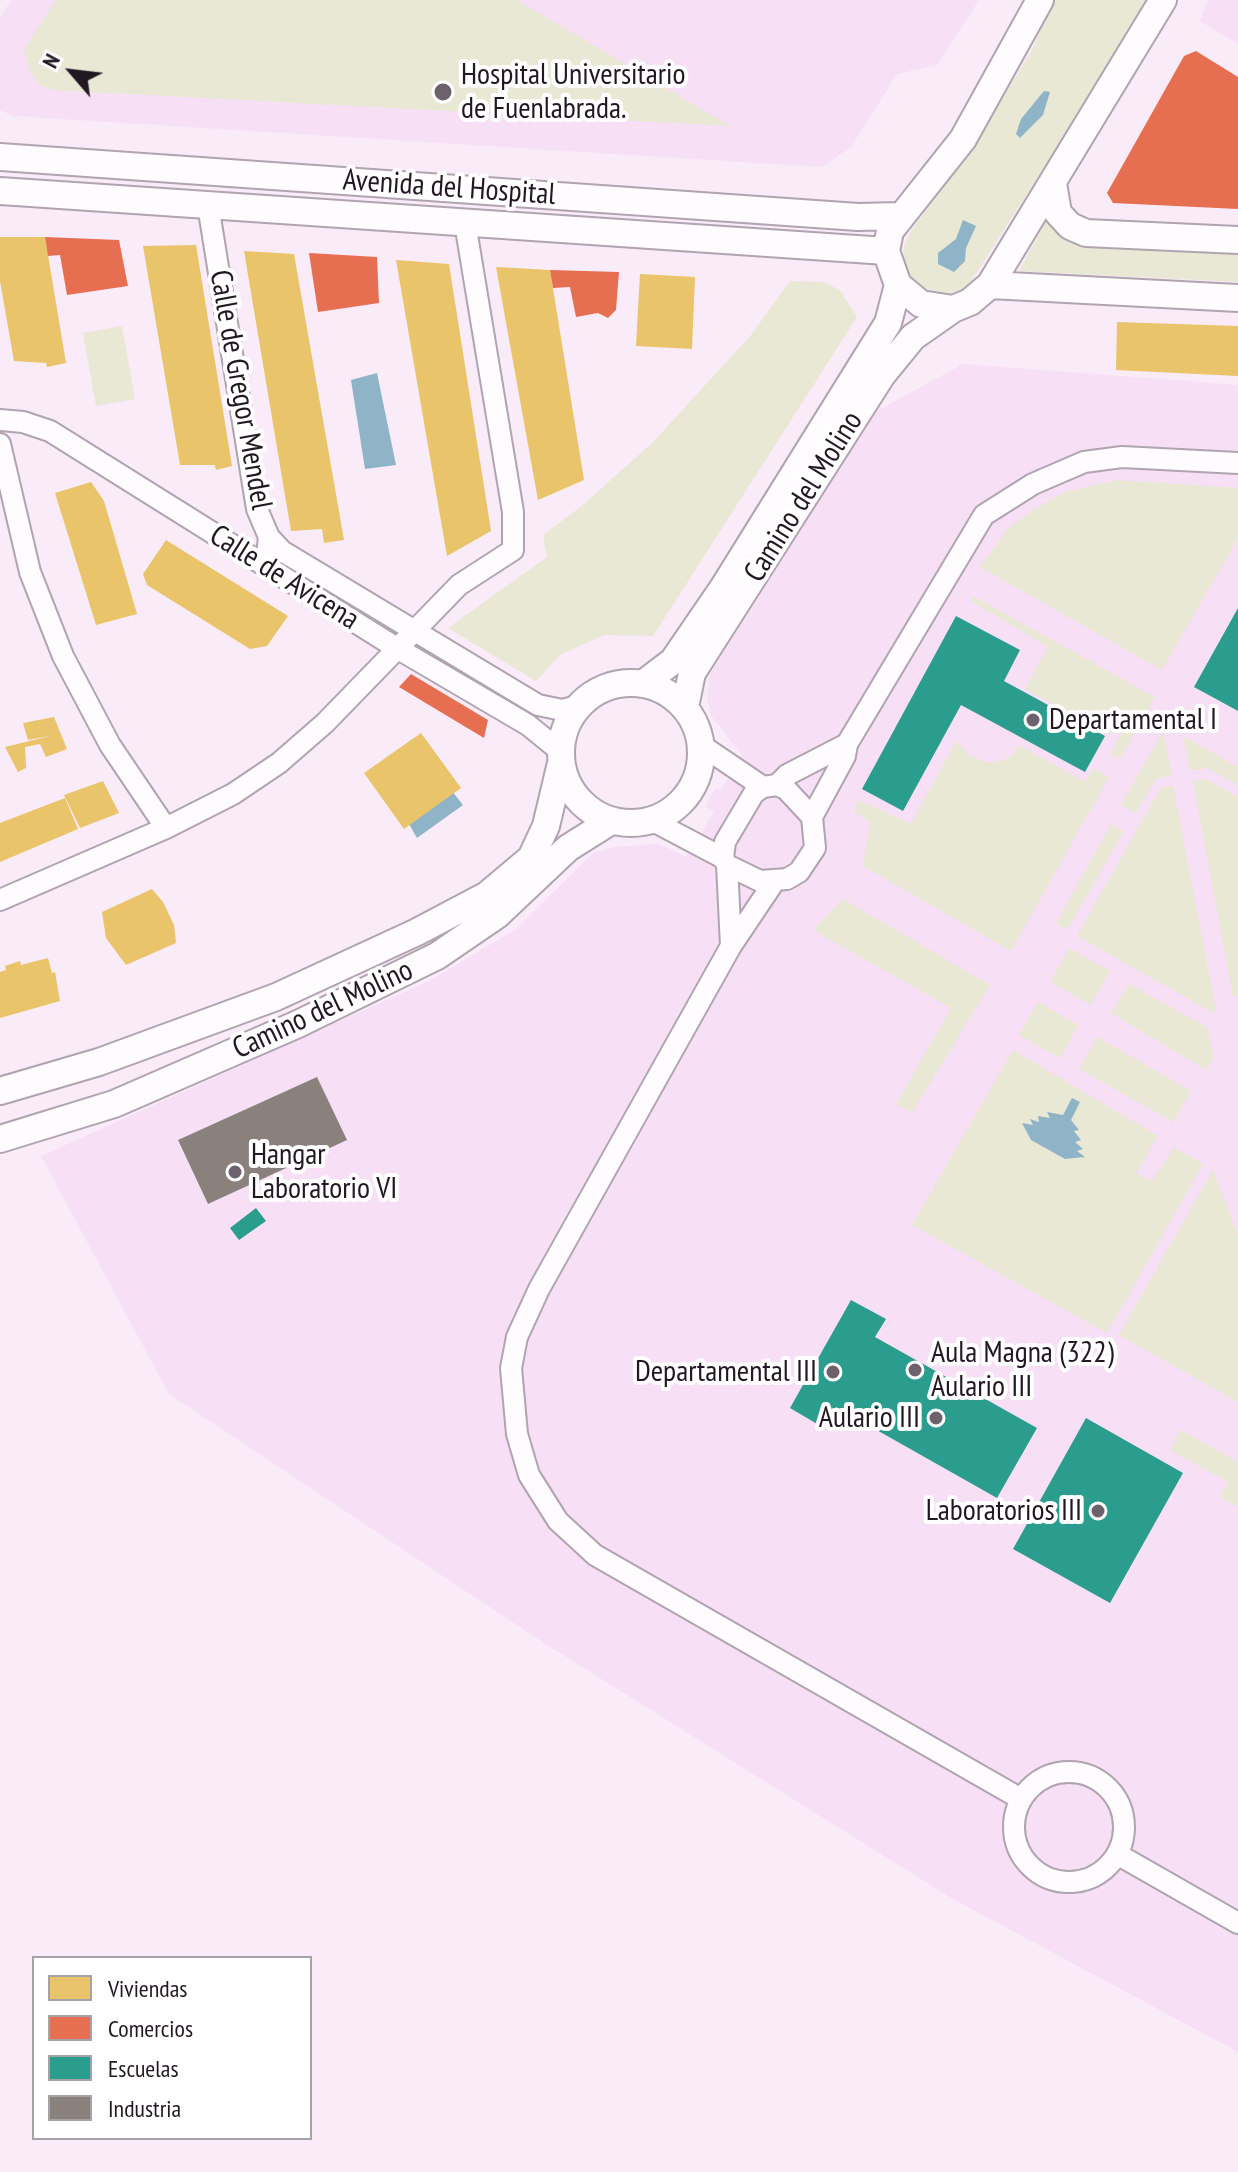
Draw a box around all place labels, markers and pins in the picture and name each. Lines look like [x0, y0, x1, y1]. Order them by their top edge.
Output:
place label: Hospital Universitario de Fuenlabrada. [461, 57, 685, 128]
marker: Hospital Universitario de Fuenlabrada. [432, 81, 454, 103]
place label: Departamental I [1049, 702, 1217, 738]
marker: Departamental I [1024, 711, 1042, 729]
place label: Hangar Laboratorio VI [251, 1137, 397, 1208]
marker: Hangar Laboratorio VI [226, 1163, 244, 1181]
place label: Aula Magna (322) Aulario III [931, 1335, 1114, 1406]
place label: Departamental III [635, 1354, 817, 1390]
marker: Aula Magna (322) Aulario III [906, 1361, 924, 1379]
marker: Departamental III [824, 1363, 842, 1381]
place label: Aulario III [819, 1400, 920, 1436]
marker: Aulario III [927, 1409, 945, 1427]
place label: Laboratorios III [926, 1493, 1082, 1529]
marker: Laboratorios III [1089, 1502, 1107, 1520]

